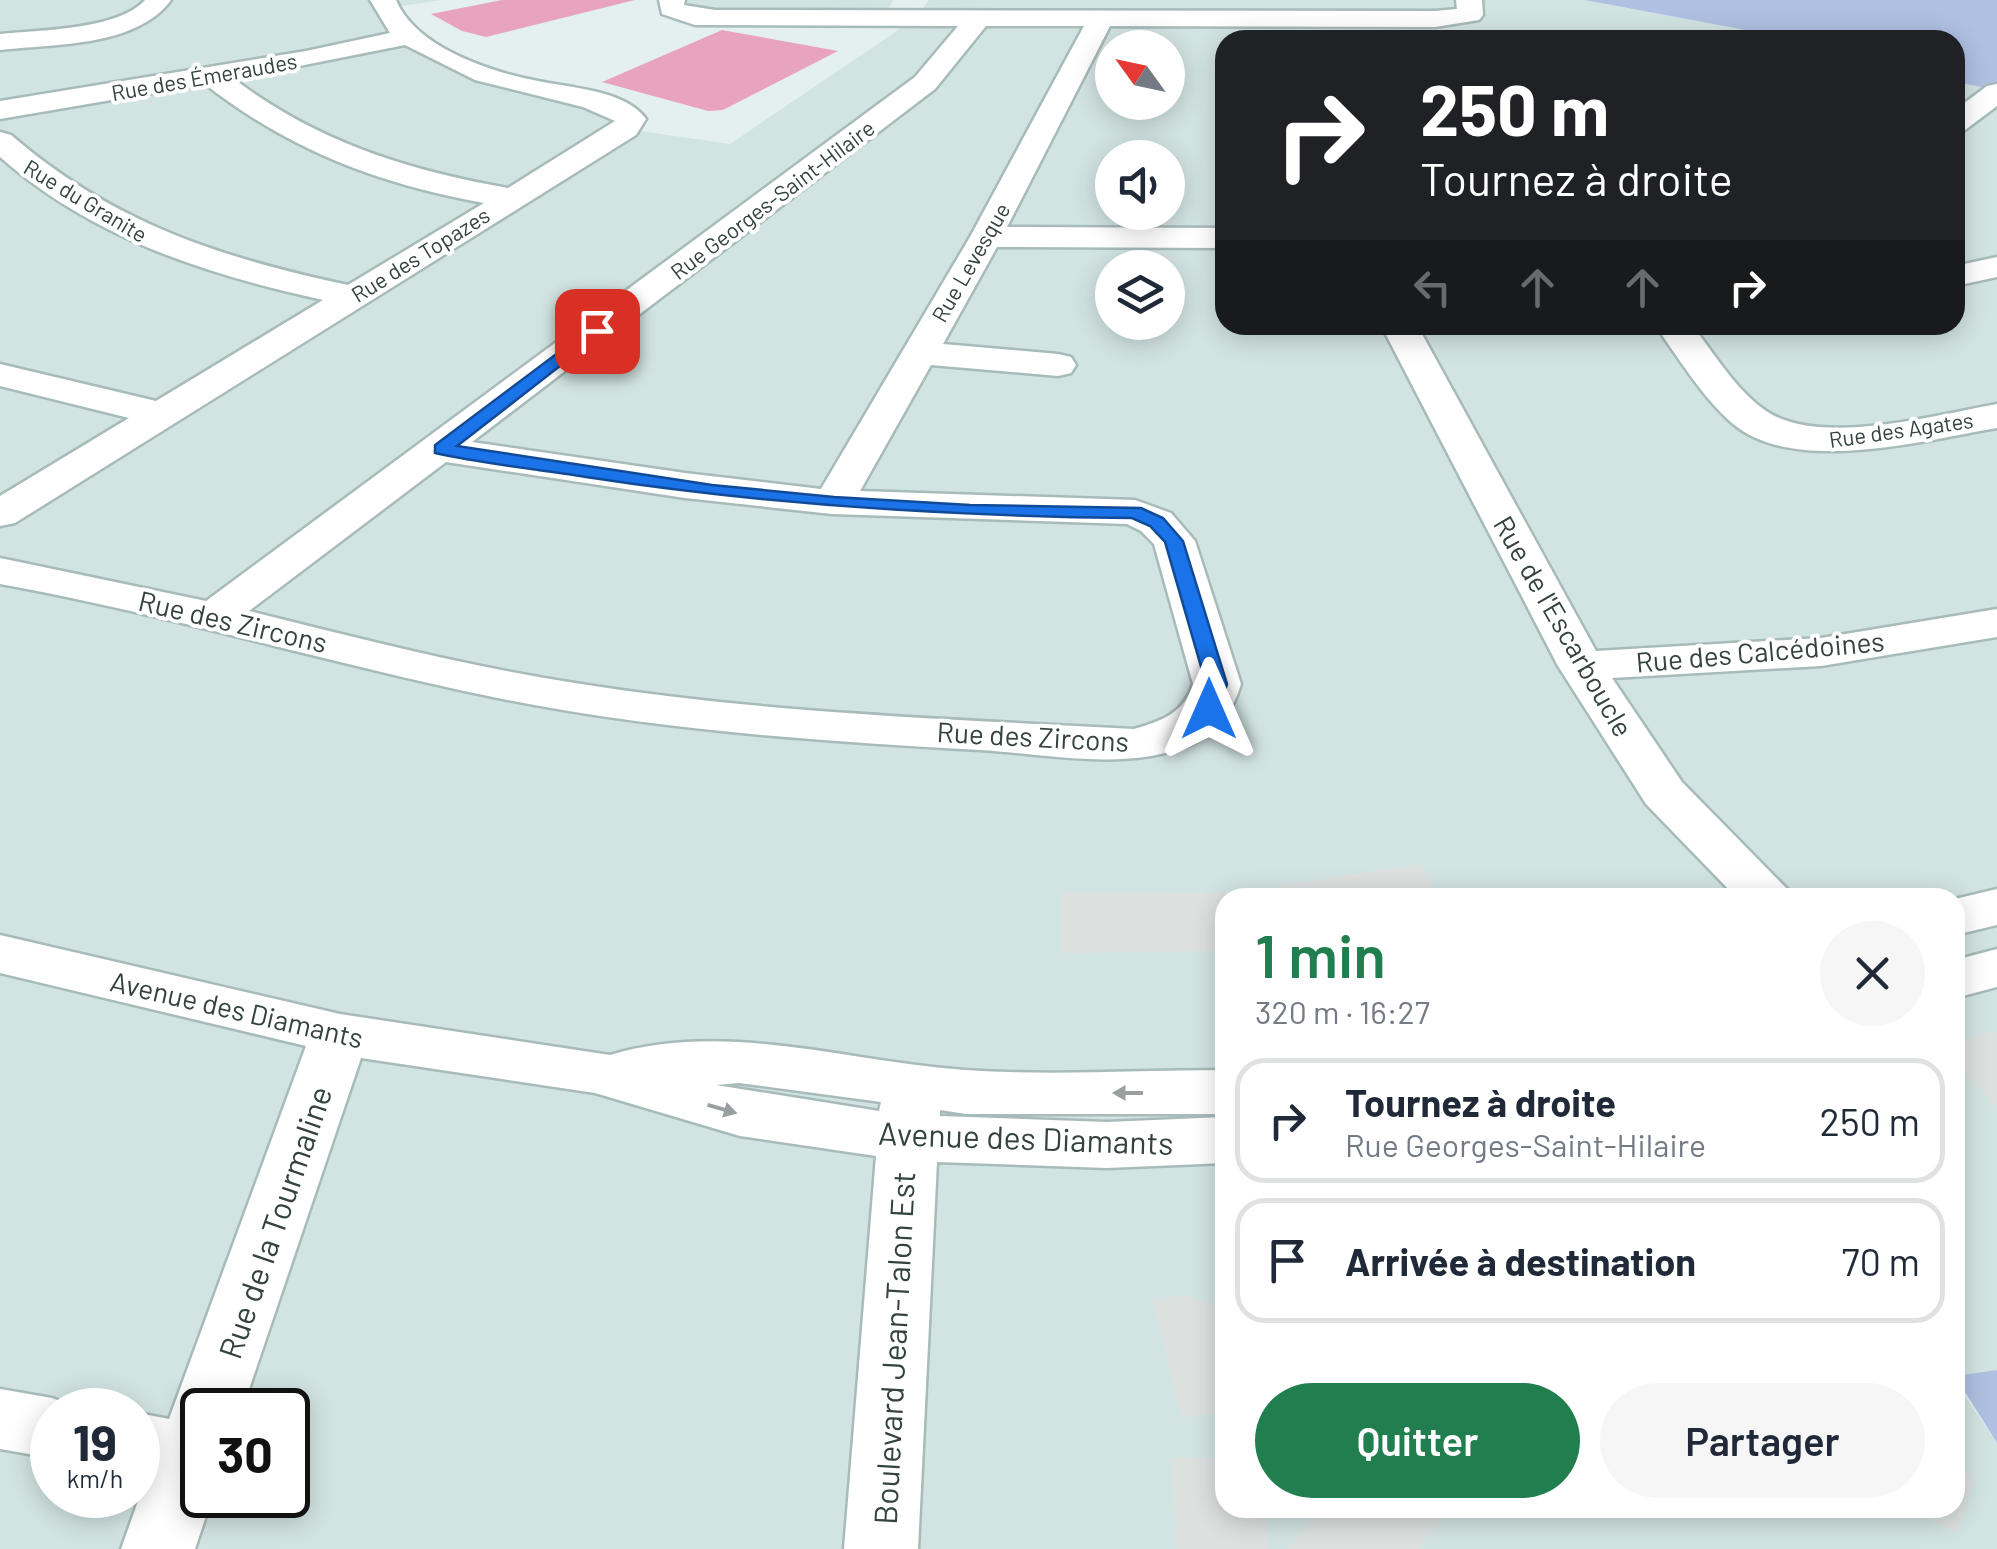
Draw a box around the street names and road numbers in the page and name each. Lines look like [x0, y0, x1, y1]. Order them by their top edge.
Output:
street label: Rue des Émeraudes [109, 47, 299, 105]
street label: Rue Georges-Saint-Hilaire [665, 114, 879, 284]
street label: Rue du Granite [20, 153, 152, 247]
street label: Rue Levesque [925, 198, 1015, 326]
street label: Rue des Topazes [346, 201, 494, 307]
street label: Rue des Agates [1827, 406, 1975, 452]
street label: Rue de l'Escarboucle [1487, 510, 1641, 742]
street label: Rue des Zircons [135, 583, 331, 659]
street label: Rue des Calcédoines [1634, 623, 1886, 679]
street label: Rue des Zircons [936, 714, 1130, 758]
street label: Avenue des Diamants [107, 963, 367, 1055]
street label: Rue de la Tourmaline [210, 1081, 338, 1363]
street label: Avenue des Diamants [878, 1113, 1174, 1161]
street label: Boulevard Jean-Talon Est [865, 1170, 921, 1526]

